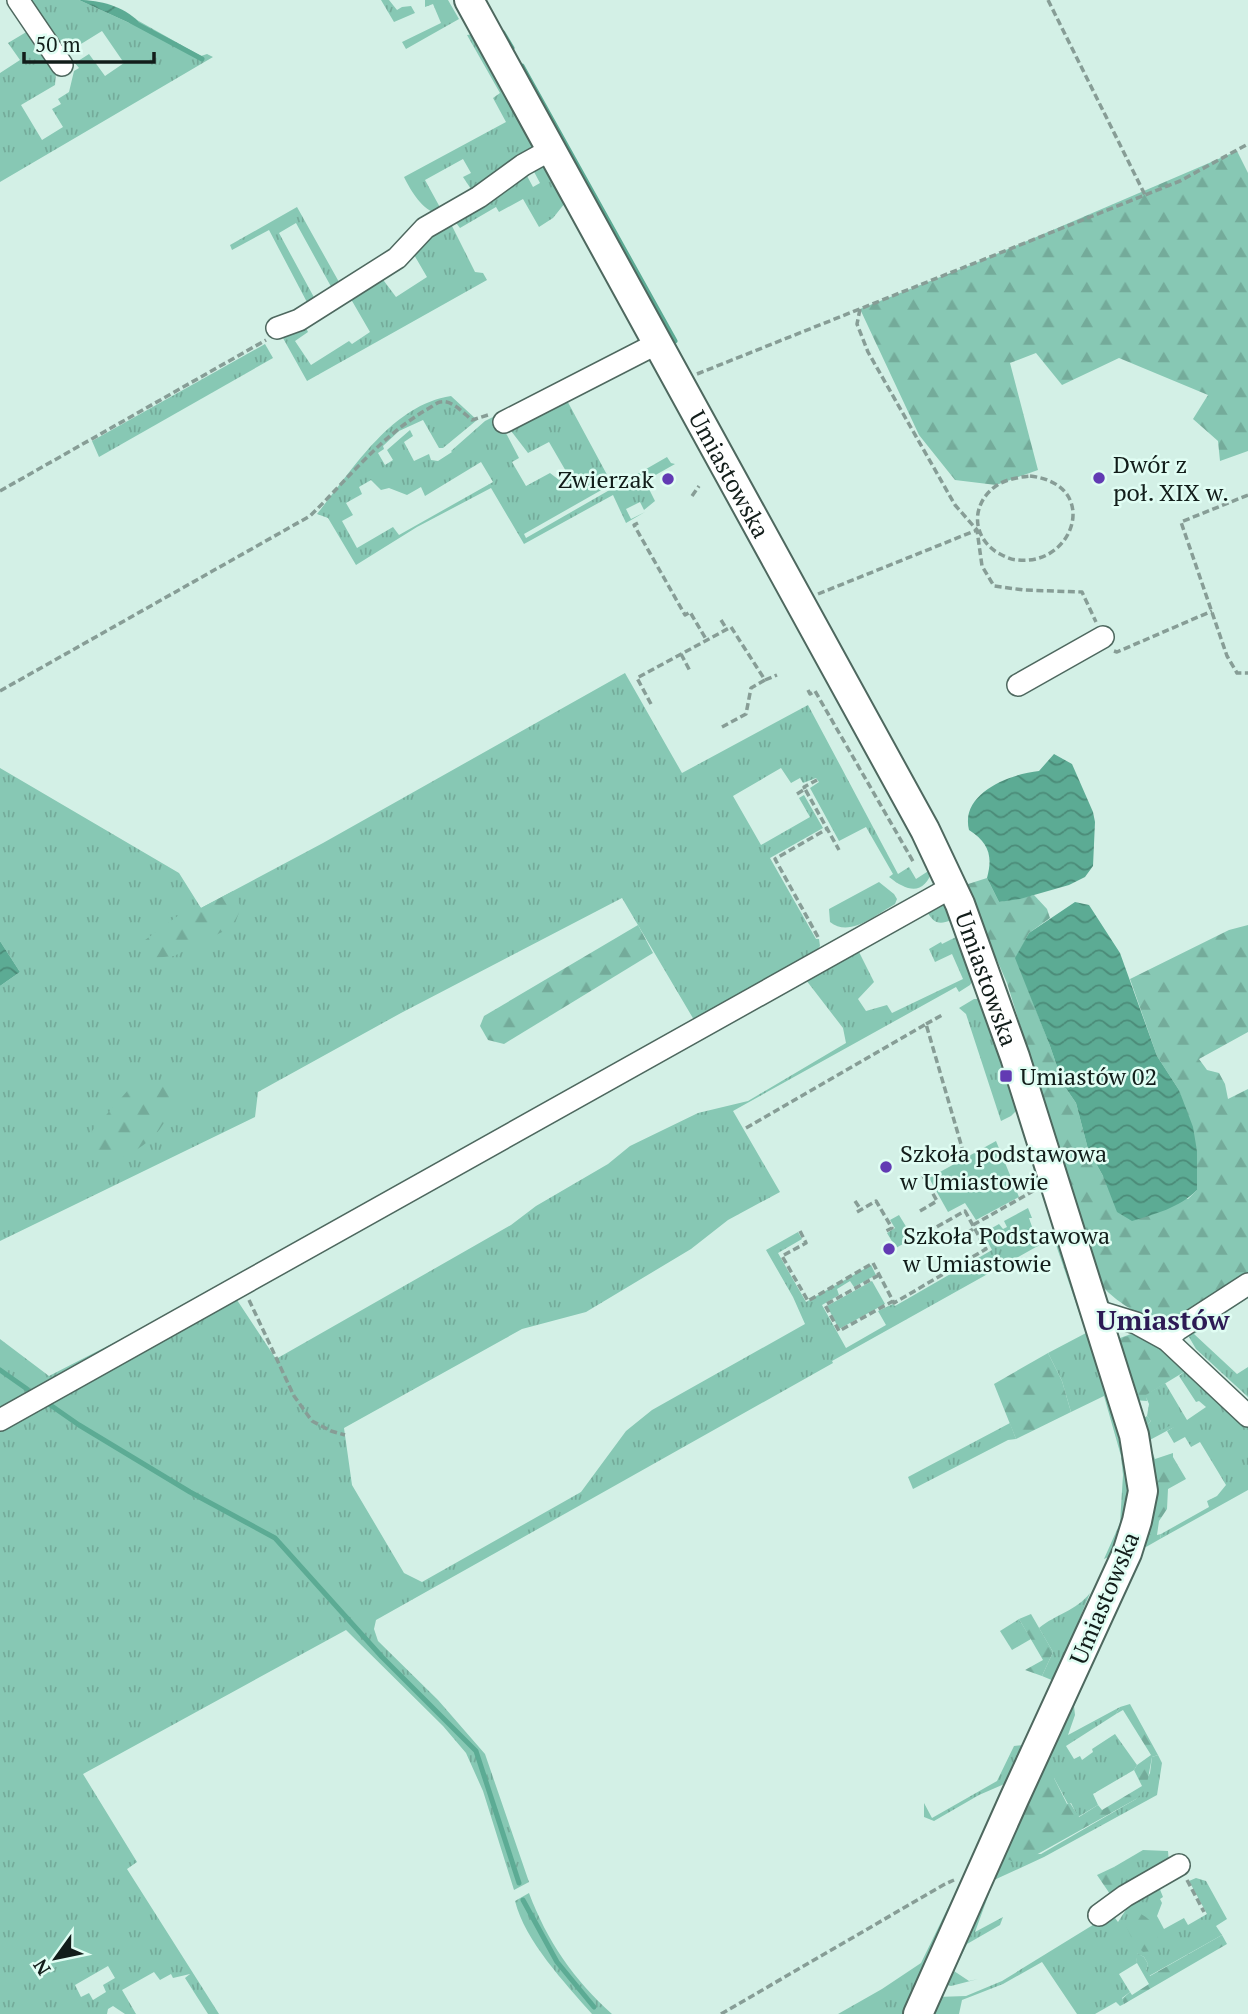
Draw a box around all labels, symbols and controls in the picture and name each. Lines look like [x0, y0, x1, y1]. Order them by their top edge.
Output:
scale bar [24, 21, 154, 65]
text: 50 m [35, 30, 81, 58]
street label: Umiastowska [682, 405, 777, 544]
place label: Dwór z poł. XIX w. [1113, 448, 1229, 508]
place label: Zwierzak [558, 463, 655, 495]
marker: Dwór z poł. XIX w. [1091, 470, 1107, 486]
marker: Zwierzak [660, 471, 676, 487]
street label: Umiastowska [948, 907, 1026, 1050]
place label: Umiastów 02 [1020, 1060, 1157, 1092]
marker: Umiastów 02 [998, 1068, 1014, 1084]
place label: Szkoła podstawowa w Umiastowie [899, 1137, 1107, 1197]
marker: Szkoła podstawowa w Umiastowie [878, 1159, 894, 1175]
place label: Szkoła Podstawowa w Umiastowie [902, 1219, 1110, 1279]
marker: Szkoła Podstawowa w Umiastowie [881, 1241, 897, 1257]
district label: Umiastów [1097, 1301, 1230, 1338]
street label: Umiastowska [1062, 1527, 1146, 1669]
north arrow [21, 1923, 91, 1993]
text: N [27, 1954, 56, 1980]

